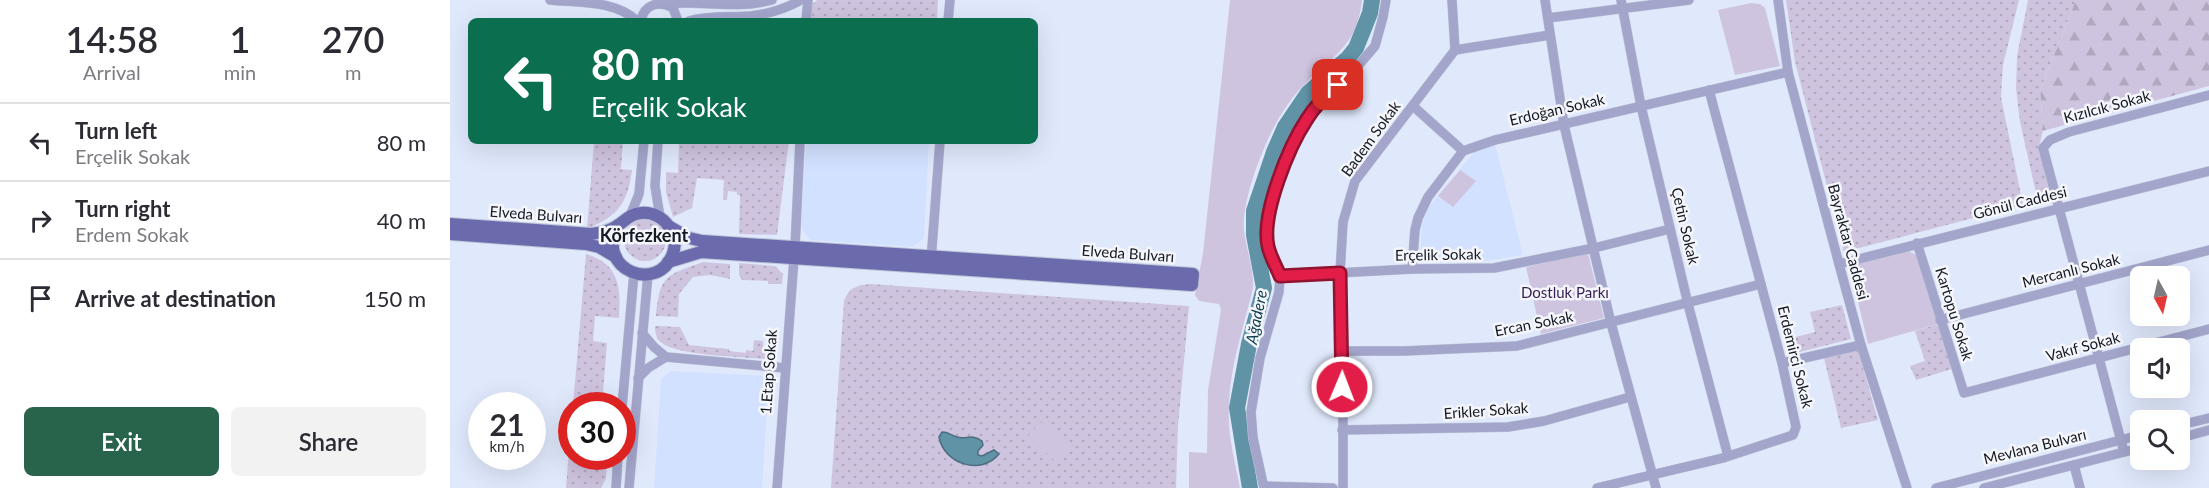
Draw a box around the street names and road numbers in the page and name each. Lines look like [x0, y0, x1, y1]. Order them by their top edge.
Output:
street label: Kızılcık Sokak [2061, 86, 2152, 126]
street label: Erdoğan Sokak [1507, 89, 1607, 129]
street label: Badem Sokak [1337, 97, 1404, 180]
street label: Bayraktar Caddesi [1825, 182, 1873, 302]
street label: Gönül Caddesi [1971, 182, 2068, 222]
street label: Çetin Sokak [1668, 186, 1704, 266]
street label: Elveda Bulvarı [489, 202, 583, 226]
street label: Elveda Bulvarı [1081, 241, 1175, 265]
street label: Erçelik Sokak [1395, 244, 1482, 264]
street label: Mercanlı Sokak [2020, 249, 2122, 291]
street label: Kartopu Sokak [1932, 265, 1978, 363]
street label: Erdemirci Sokak [1775, 304, 1817, 410]
street label: Ercan Sokak [1493, 307, 1575, 339]
street label: Vakıf Sokak [2044, 327, 2122, 365]
street label: 1.Etap Sokak [756, 329, 780, 415]
street label: Erikler Sokak [1443, 398, 1529, 422]
street label: Mevlana Bulvarı [1981, 425, 2088, 468]

